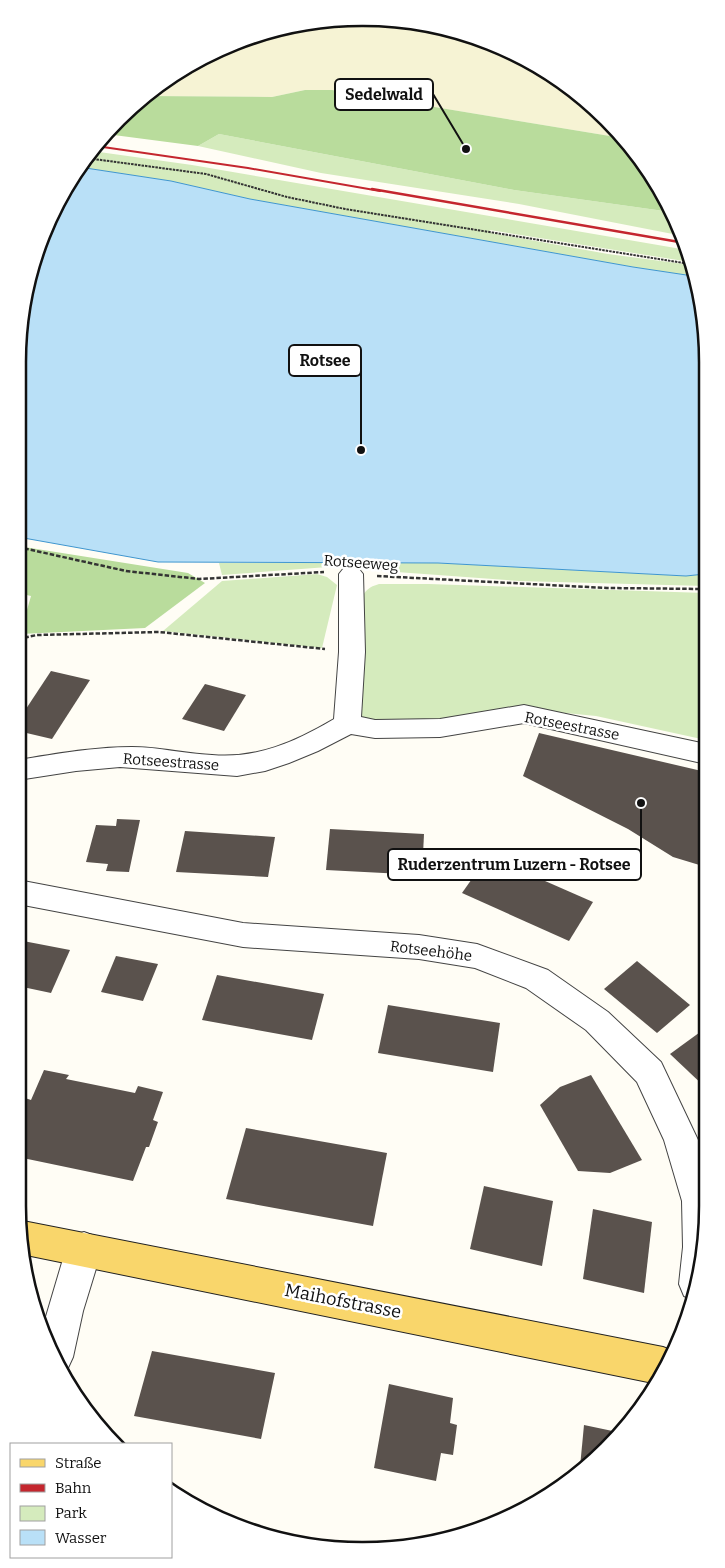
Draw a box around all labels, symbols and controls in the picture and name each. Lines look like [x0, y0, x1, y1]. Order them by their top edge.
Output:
callout: Sedelwald [335, 79, 433, 110]
text: Sedelwald [345, 85, 423, 104]
callout: Rotsee [289, 345, 361, 376]
text: Rotsee [299, 351, 351, 370]
street label: Rotseeweg [323, 551, 399, 575]
street label: Rotseestrasse [523, 708, 621, 744]
street label: Rotseestrasse [122, 750, 220, 774]
callout: Ruderzentrum Luzern - Rotsee [388, 849, 641, 880]
text: Ruderzentrum Luzern - Rotsee [397, 855, 631, 874]
street label: Rotseehöhe [389, 937, 473, 965]
street label: Maihofstrasse [283, 1279, 403, 1323]
legend [10, 1443, 172, 1558]
text: Straße [55, 1454, 101, 1472]
text: Bahn [55, 1479, 92, 1497]
text: Park [55, 1504, 87, 1522]
text: Wasser [55, 1529, 107, 1547]

